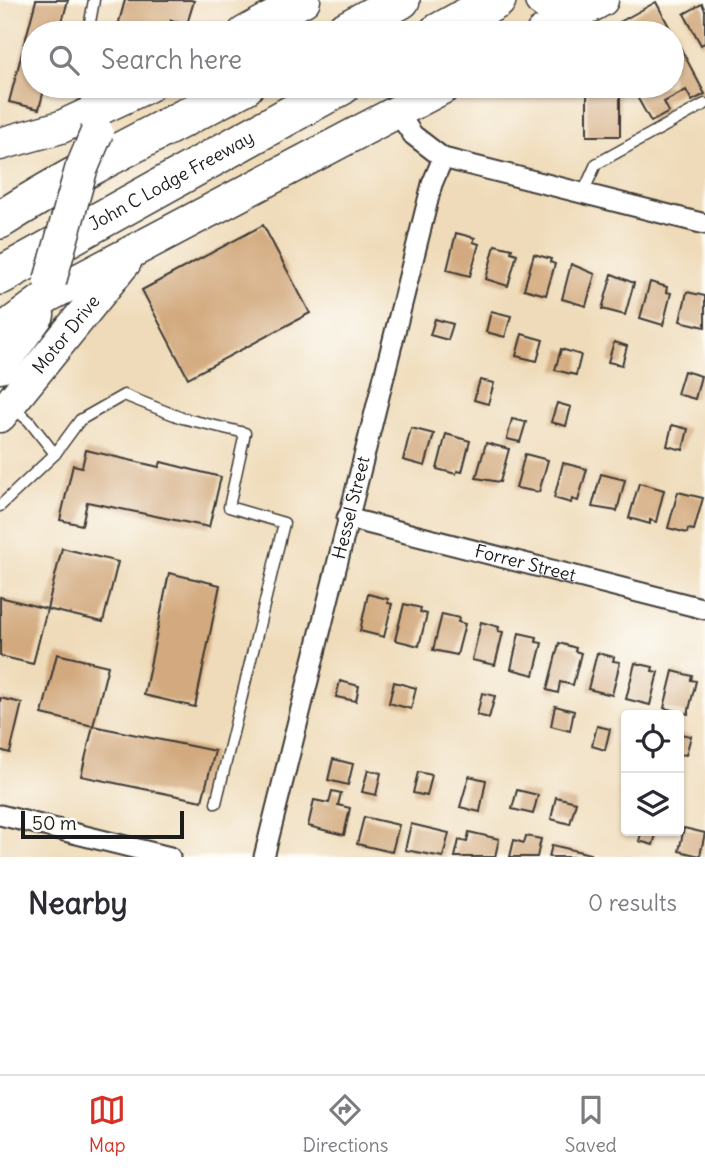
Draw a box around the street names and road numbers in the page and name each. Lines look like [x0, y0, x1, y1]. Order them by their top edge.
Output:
street label: John C Lodge Freeway [85, 125, 258, 235]
street label: Motor Drive [27, 290, 105, 378]
street label: Hessel Street [327, 454, 375, 561]
street label: Forrer Street [473, 539, 578, 587]

